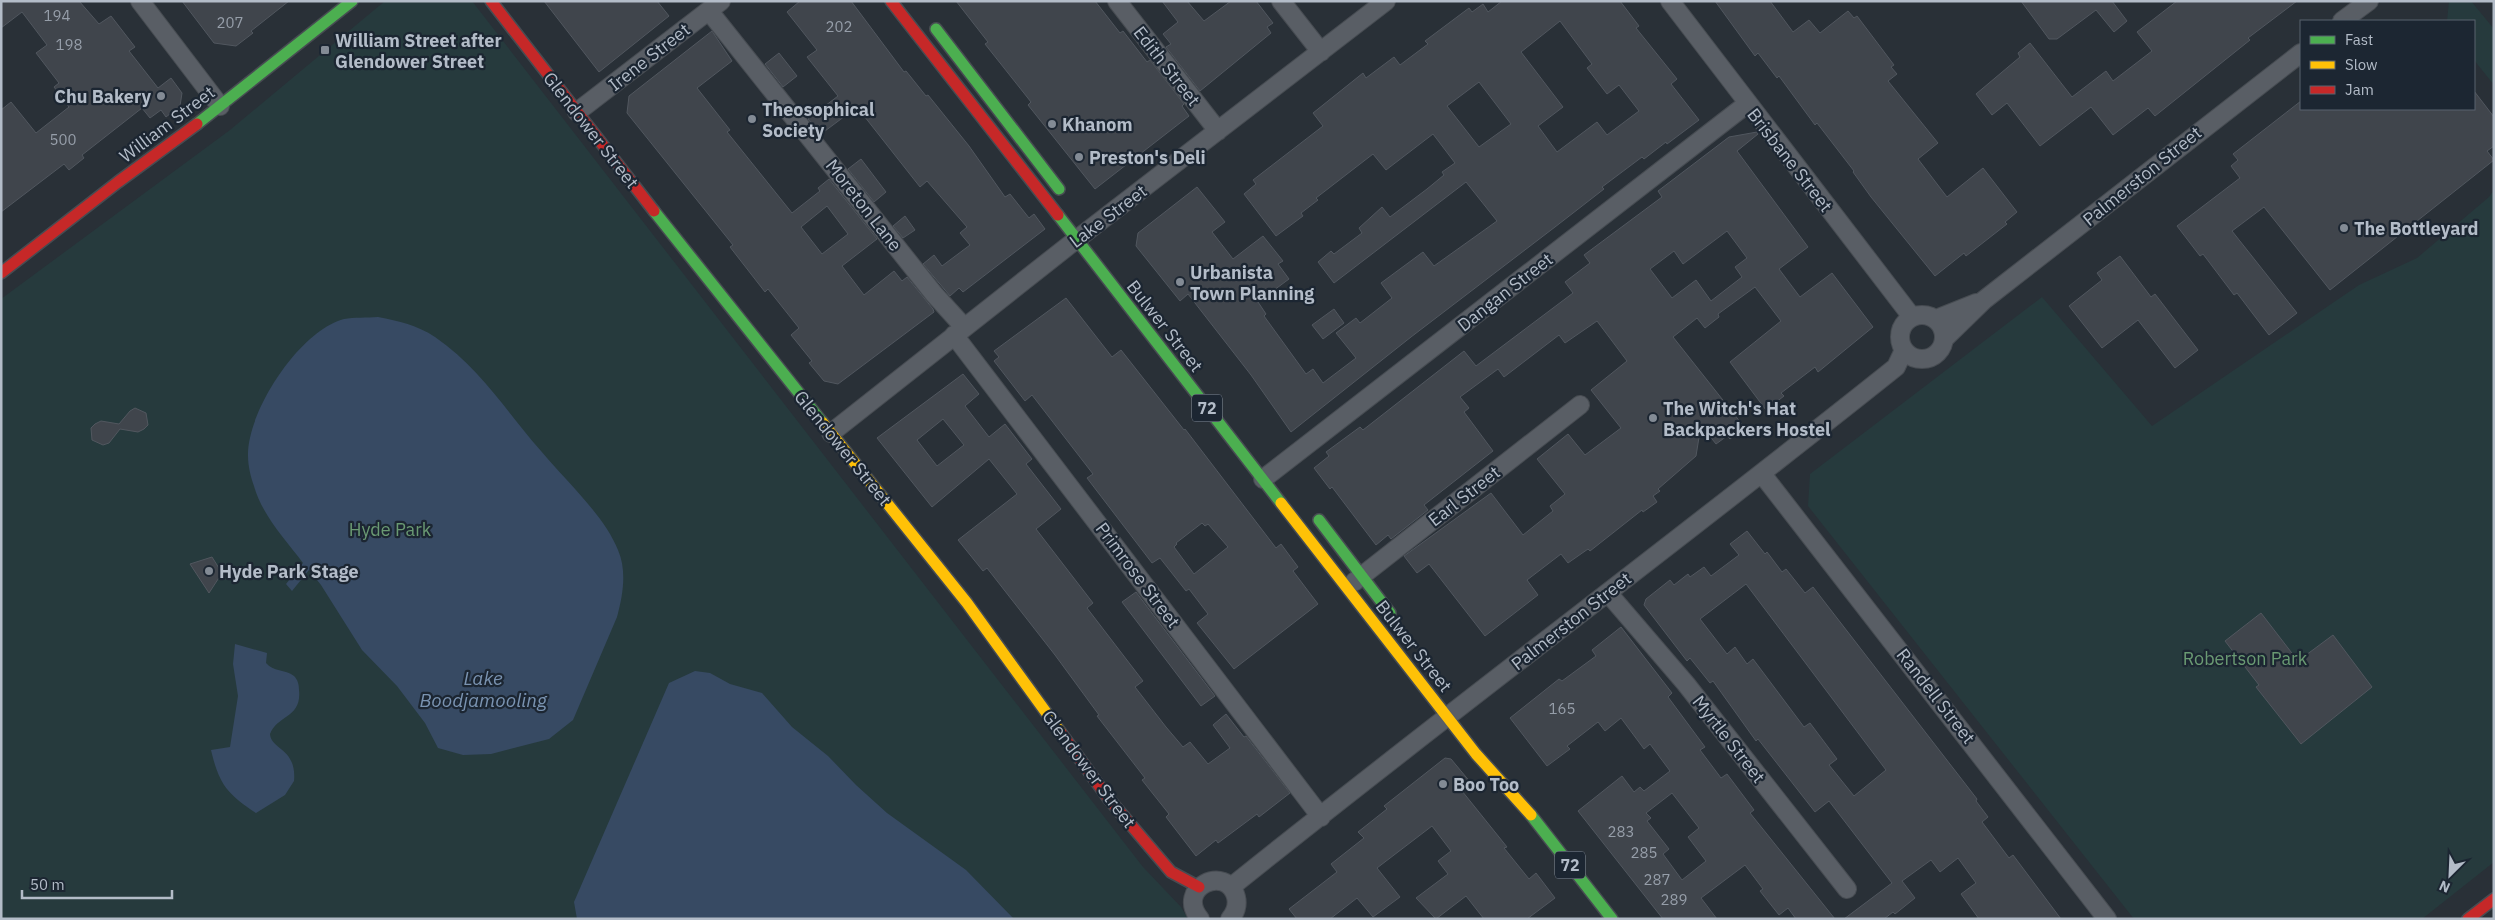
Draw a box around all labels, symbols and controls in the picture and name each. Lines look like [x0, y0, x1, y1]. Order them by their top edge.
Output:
house number: 194 [43, 6, 71, 25]
house number: 207 [216, 13, 244, 32]
house number: 202 [825, 17, 853, 36]
street label: Irene Street [604, 18, 694, 96]
legend [2300, 20, 2475, 110]
street label: Edith Street [1129, 21, 1205, 111]
place label: William Street after Glendower Street [335, 29, 502, 73]
text: Fast [2345, 30, 2373, 49]
house number: 198 [55, 35, 83, 54]
marker: William Street after Glendower Street [319, 44, 331, 56]
text: Slow [2345, 55, 2378, 74]
street label: Glendower Street [538, 67, 644, 193]
text: Jam [2345, 80, 2374, 99]
street label: William Street [115, 81, 219, 167]
place label: Chu Bakery [54, 85, 151, 108]
marker: Chu Bakery [155, 90, 167, 102]
place label: Theosophical Society [762, 98, 875, 142]
street label: Brisbane Street [1742, 104, 1838, 216]
marker: Theosophical Society [746, 113, 758, 125]
place label: Khanom [1062, 113, 1132, 136]
marker: Khanom [1046, 118, 1058, 130]
street label: Palmerston Street [2078, 121, 2206, 231]
house number: 500 [49, 130, 77, 149]
place label: Preston's Deli [1089, 146, 1206, 169]
marker: Preston's Deli [1073, 151, 1085, 163]
street label: Moreton Lane [821, 154, 907, 256]
street label: Lake Street [1065, 179, 1151, 253]
place label: The Bottleyard [2354, 217, 2479, 240]
marker: The Bottleyard [2338, 222, 2350, 234]
street label: Dangan Street [1453, 248, 1557, 336]
place label: Urbanista Town Planning [1190, 261, 1314, 305]
street label: Bulwer Street [1122, 275, 1208, 377]
marker: Urbanista Town Planning [1174, 276, 1186, 288]
street label: Glendower Street [789, 386, 897, 510]
road number: 72 [1192, 394, 1222, 422]
place label: The Witch's Hat Backpackers Hostel [1663, 397, 1831, 441]
marker: The Witch's Hat Backpackers Hostel [1647, 412, 1659, 424]
street label: Earl Street [1423, 461, 1505, 531]
park label: Hyde Park [349, 518, 432, 541]
street label: Primrose Street [1091, 518, 1185, 632]
place label: Hyde Park Stage [219, 560, 359, 583]
marker: Hyde Park Stage [203, 565, 215, 577]
street label: Palmerston Street [1506, 567, 1636, 675]
street label: Bulwer Street [1371, 595, 1457, 697]
street label: Randell Street [1892, 644, 1980, 748]
park label: Robertson Park [2183, 647, 2308, 670]
water label: Lake Boodjamooling [419, 666, 548, 712]
street label: Myrtle Street [1688, 691, 1770, 787]
house number: 165 [1548, 699, 1576, 718]
street label: Glendower Street [1037, 705, 1141, 833]
place label: Boo Too [1453, 773, 1519, 796]
marker: Boo Too [1437, 778, 1449, 790]
house number: 283 [1607, 822, 1635, 841]
house number: 285 [1630, 843, 1658, 862]
north arrow [2425, 850, 2475, 900]
road number: 72 [1555, 852, 1585, 878]
scale bar [22, 868, 172, 900]
house number: 287 [1643, 870, 1671, 889]
text: 50 m [30, 875, 65, 894]
text: N [2436, 877, 2453, 897]
house number: 289 [1660, 890, 1688, 909]

